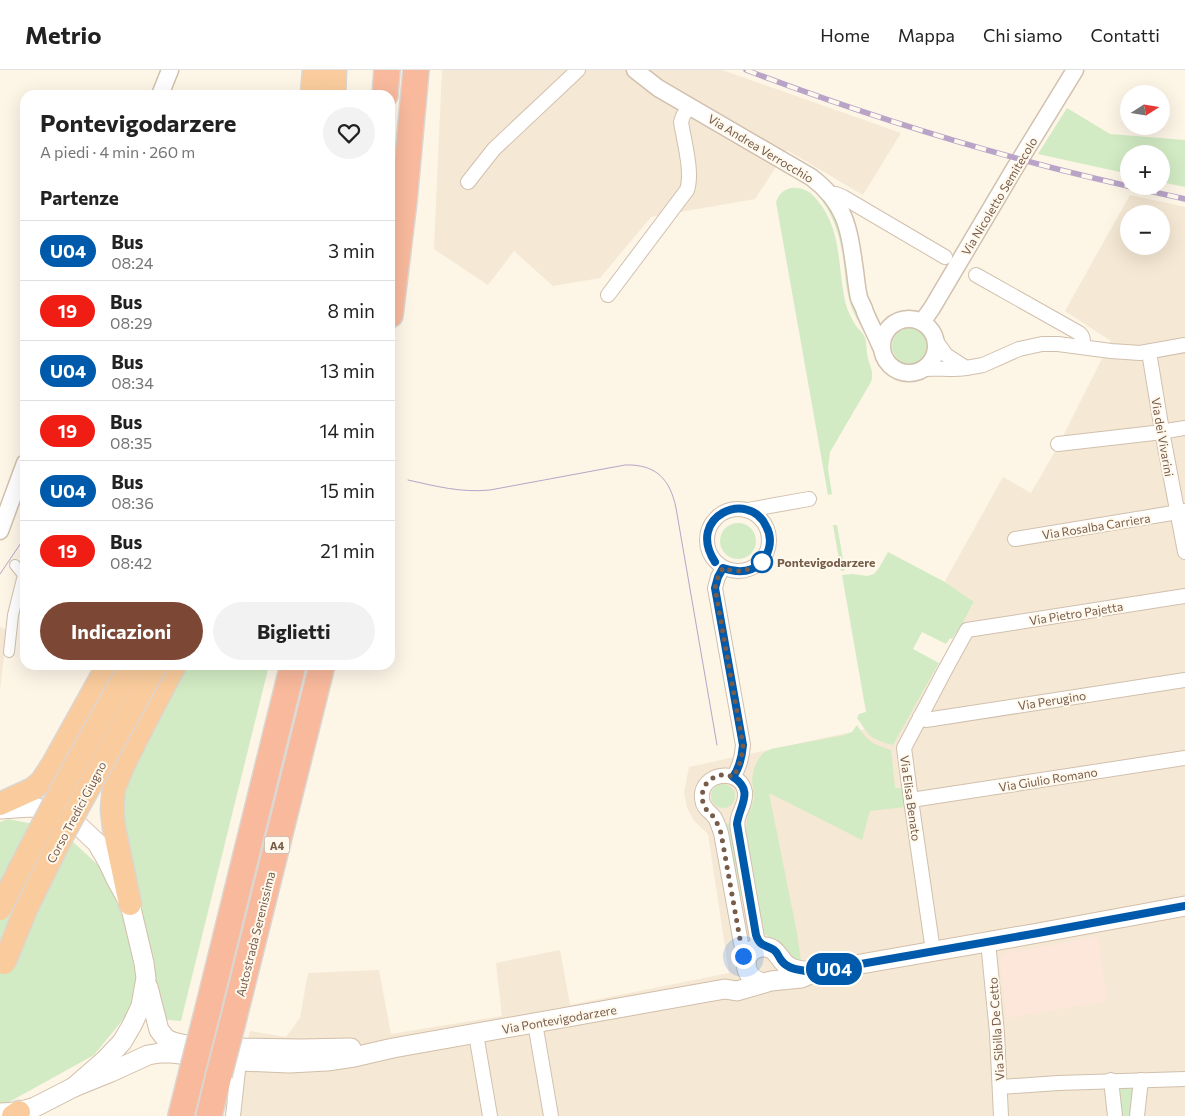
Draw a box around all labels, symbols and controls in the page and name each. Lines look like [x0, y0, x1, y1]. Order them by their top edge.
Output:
text: Metrio [25, 20, 102, 49]
text: Home [820, 24, 870, 46]
text: Mappa [898, 24, 955, 46]
text: Chi siamo [983, 24, 1062, 46]
text: Contatti [1090, 24, 1160, 46]
north arrow [1120, 85, 1170, 135]
map controls [1120, 85, 1170, 255]
button: heart [323, 107, 375, 159]
text: Pontevigodarzere [40, 108, 237, 137]
street label: Via Andrea Verrocchio [706, 111, 816, 185]
street label: Via Nicoletto Semitecolo [958, 135, 1040, 257]
text: A piedi · 4 min · 260 m [40, 142, 195, 161]
button: + [1120, 145, 1170, 195]
text: Partenze [40, 186, 119, 209]
button: − [1120, 205, 1170, 255]
text: Bus [111, 230, 143, 253]
text: 3 min [328, 239, 375, 262]
text: U04 [50, 240, 86, 262]
text: 08:24 [111, 253, 153, 272]
text: Bus [110, 290, 142, 313]
text: 8 min [327, 299, 375, 322]
text: 19 [58, 300, 77, 322]
text: 08:29 [110, 313, 152, 332]
text: Bus [111, 350, 143, 373]
text: 13 min [320, 359, 375, 382]
text: U04 [50, 360, 86, 382]
text: 08:34 [111, 373, 154, 392]
street label: Via dei Vivarini [1149, 396, 1177, 478]
text: Bus [110, 410, 142, 433]
text: 14 min [319, 419, 375, 442]
text: 19 [58, 420, 77, 442]
text: 08:35 [110, 433, 152, 452]
text: Bus [111, 470, 143, 493]
text: 15 min [320, 479, 375, 502]
text: U04 [50, 480, 86, 502]
text: 08:36 [111, 493, 154, 512]
street label: Via Rosalba Carriera [1041, 511, 1151, 541]
text: Bus [110, 530, 142, 553]
text: 21 min [320, 539, 375, 562]
text: 19 [58, 540, 77, 562]
marker: Pontevigodarzere [751, 551, 773, 573]
text: 08:42 [110, 553, 152, 572]
place label: Pontevigodarzere [777, 555, 875, 569]
street label: Via Pietro Pajetta [1028, 599, 1124, 627]
button: Indicazioni [40, 602, 203, 660]
button: Biglietti [213, 602, 375, 660]
street label: Via Perugino [1017, 688, 1087, 712]
street label: Via Elisa Benato [898, 754, 924, 842]
street label: Corso Tredici Giugno [43, 759, 109, 865]
street label: Via Giulio Romano [998, 764, 1098, 794]
road number: A4 [264, 836, 290, 854]
street label: Autostrada Serenissima [233, 870, 277, 998]
your location [731, 944, 756, 969]
line badge: U04 [805, 953, 863, 985]
text: U04 [816, 958, 852, 980]
street label: Via Sibilla De Cetto [985, 977, 1007, 1081]
street label: Via Pontevigodarzere [501, 1002, 617, 1036]

